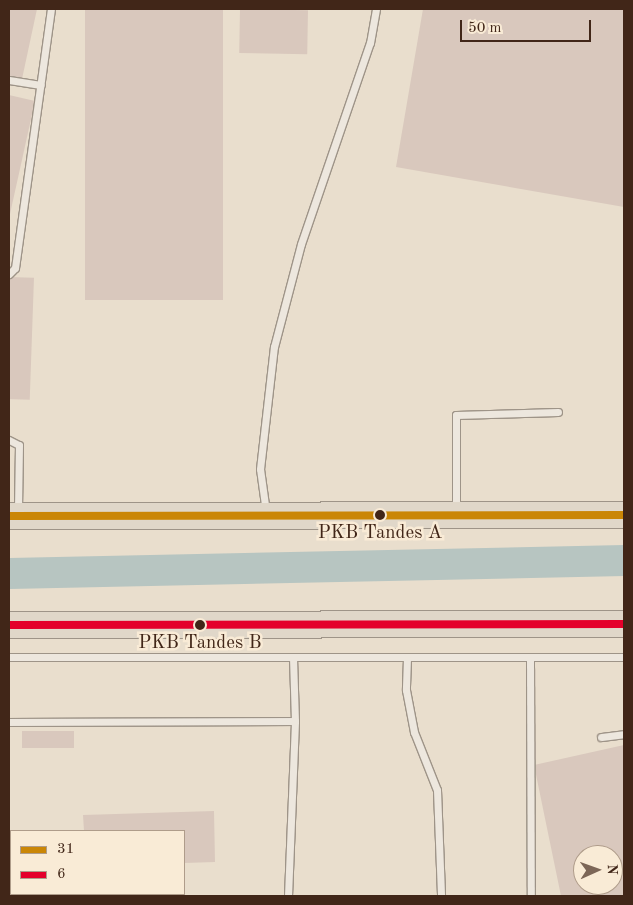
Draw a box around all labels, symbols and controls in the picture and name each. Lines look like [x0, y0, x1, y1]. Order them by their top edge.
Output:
scale bar [463, 10, 594, 42]
text: 50 m [468, 21, 502, 36]
marker: PKB Tandes A [375, 510, 385, 520]
place label: PKB Tandes A [318, 523, 442, 545]
marker: PKB Tandes B [195, 620, 205, 630]
place label: PKB Tandes B [138, 633, 262, 655]
legend [10, 830, 185, 895]
text: 31 [57, 842, 74, 857]
north arrow [573, 845, 623, 895]
text: N [605, 864, 619, 875]
text: 6 [57, 867, 66, 882]

